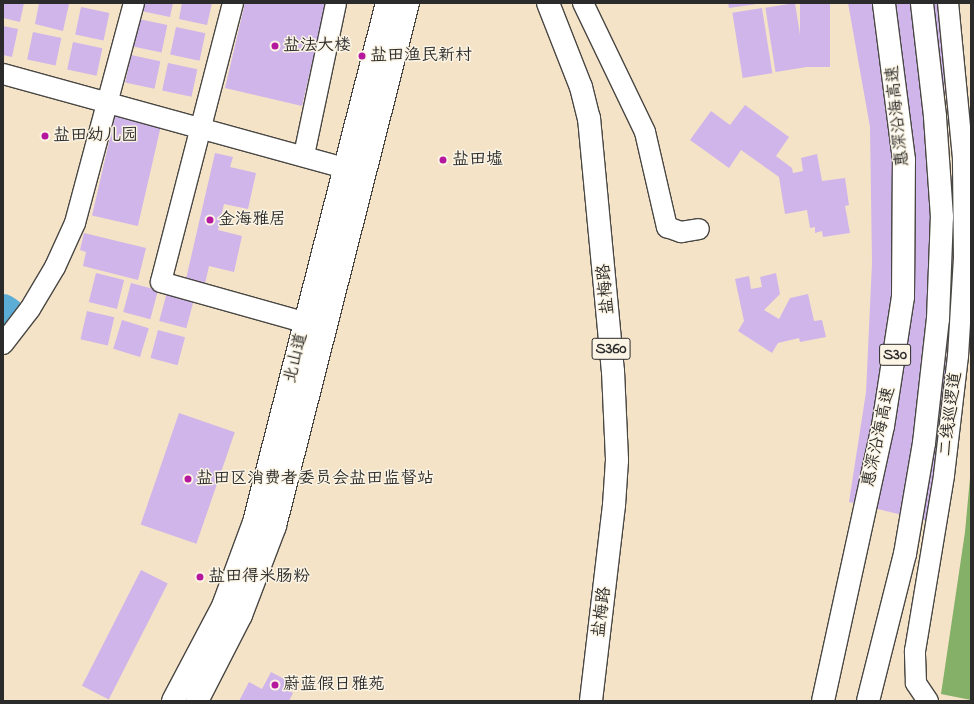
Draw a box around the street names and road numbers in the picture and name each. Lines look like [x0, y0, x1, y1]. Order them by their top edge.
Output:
street label: 惠深沿海高速 [883, 64, 913, 168]
street label: 盐梅路 [594, 263, 618, 315]
street label: 北山道 [280, 331, 312, 385]
road number: S360 [591, 335, 631, 363]
road number: S30 [879, 341, 911, 369]
street label: 二线巡逻道 [936, 371, 966, 457]
street label: 惠深沿海高速 [858, 385, 900, 489]
street label: 盐梅路 [589, 585, 615, 639]

